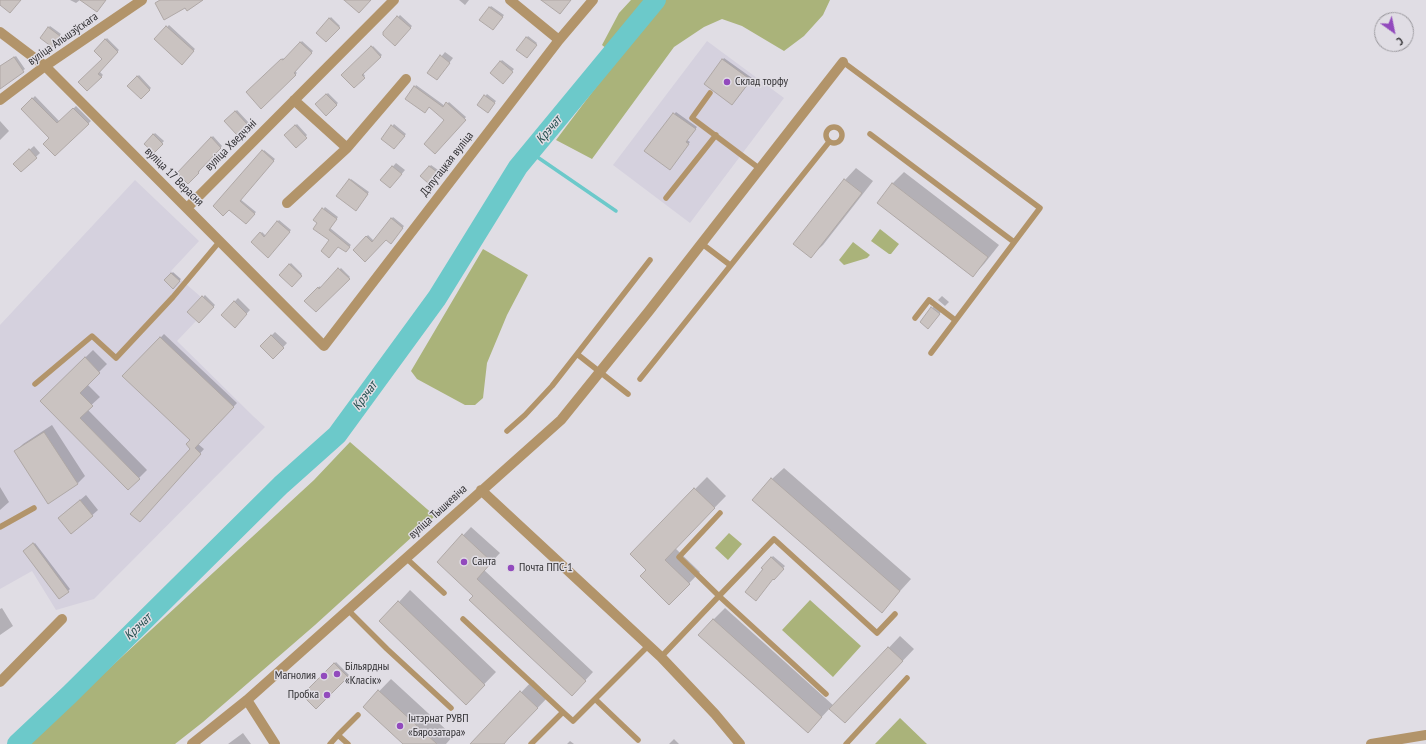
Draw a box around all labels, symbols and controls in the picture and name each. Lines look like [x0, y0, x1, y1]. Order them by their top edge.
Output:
street label: вуліца Альшэўскага [25, 9, 101, 69]
north arrow [1374, 12, 1414, 52]
text: С [1394, 34, 1406, 48]
place label: Склад торфу [735, 75, 788, 89]
marker: Склад торфу [722, 77, 732, 87]
water label: Крэчат [533, 113, 565, 147]
street label: вуліца Хведчэні [202, 116, 260, 174]
street label: Дэпутацкая вуліца [417, 129, 477, 199]
street label: вуліца 17 Верасня [142, 145, 206, 209]
water label: Крэчат [349, 379, 381, 413]
street label: вуліца Тышкевіча [406, 482, 470, 542]
place label: Санта [472, 555, 496, 569]
marker: Санта [459, 557, 469, 567]
place label: Почта ППС-1 [519, 561, 573, 575]
marker: Почта ППС-1 [506, 563, 516, 573]
water label: Крэчат [121, 610, 155, 644]
place label: Більярдны «Класік» [345, 660, 389, 688]
place label: Магнолия [275, 669, 316, 683]
marker: Більярдны «Класік» [332, 669, 342, 679]
marker: Магнолия [319, 671, 329, 681]
place label: Пробка [288, 688, 319, 702]
marker: Пробка [322, 690, 332, 700]
place label: Інтэрнат РУВП «Бярозатара» [408, 712, 468, 740]
marker: Інтэрнат РУВП «Бярозатара» [395, 721, 405, 731]

